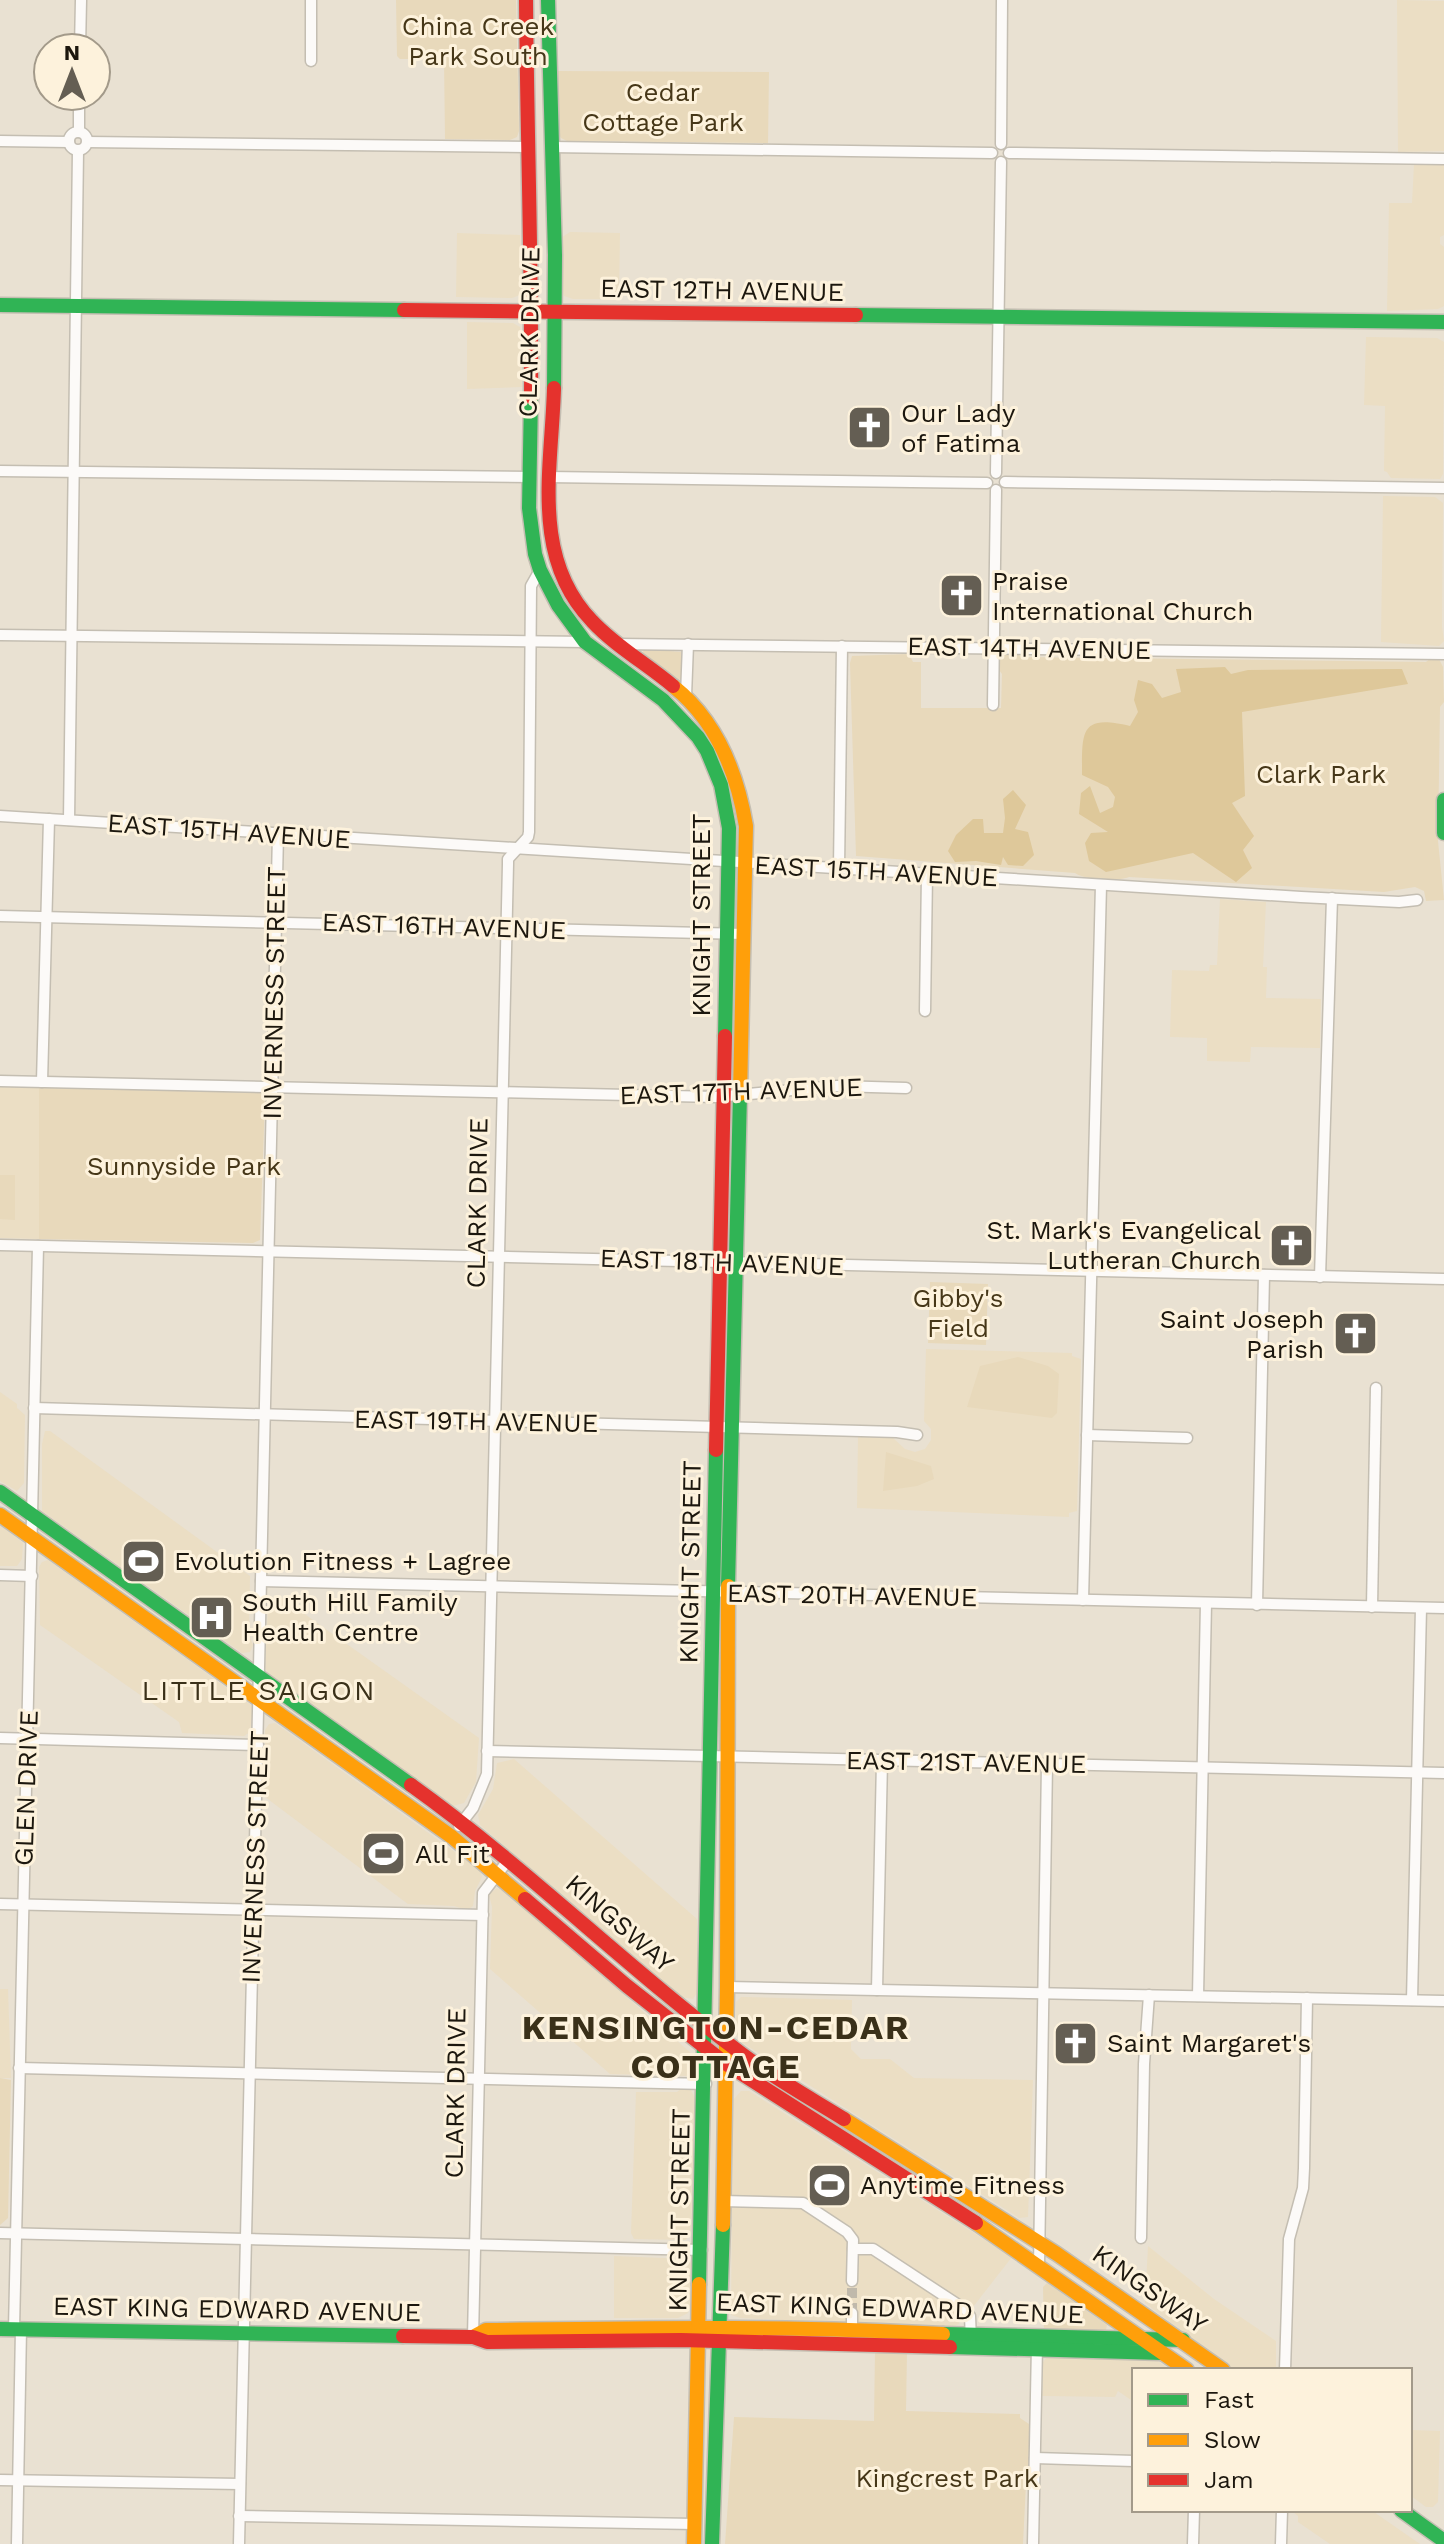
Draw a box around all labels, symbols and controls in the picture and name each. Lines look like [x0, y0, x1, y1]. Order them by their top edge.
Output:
park label: China Creek Park South [402, 11, 555, 71]
north arrow [32, 32, 112, 112]
text: N [64, 40, 80, 65]
park label: Cedar Cottage Park [582, 77, 744, 137]
street label: CLARK DRIVE [513, 246, 545, 418]
street label: EAST 12TH AVENUE [600, 273, 844, 307]
place label: Our Lady of Fatima [901, 398, 1021, 458]
church icon: Our Lady of Fatima [846, 404, 894, 452]
place label: Praise International Church [992, 566, 1253, 626]
church icon: Praise International Church [937, 572, 985, 620]
street label: EAST 14TH AVENUE [907, 631, 1151, 665]
park label: Clark Park [1256, 759, 1386, 789]
street label: EAST 15TH AVENUE [106, 808, 352, 854]
street label: KNIGHT STREET [686, 813, 716, 1017]
street label: EAST 15TH AVENUE [753, 850, 999, 892]
street label: INVERNESS STREET [257, 866, 291, 1120]
street label: EAST 16TH AVENUE [321, 907, 567, 945]
street label: EAST 17TH AVENUE [619, 1072, 863, 1110]
street label: CLARK DRIVE [461, 1117, 493, 1289]
park label: Sunnyside Park [87, 1151, 281, 1181]
place label: St. Mark's Evangelical Lutheran Church [987, 1215, 1261, 1275]
church icon: St. Mark's Evangelical Lutheran Church [1268, 1221, 1316, 1269]
street label: EAST 18TH AVENUE [599, 1243, 845, 1281]
park label: Gibby's Field [913, 1283, 1003, 1343]
place label: Saint Joseph Parish [1160, 1304, 1324, 1364]
church icon: Saint Joseph Parish [1331, 1310, 1379, 1358]
street label: EAST 19TH AVENUE [354, 1404, 598, 1438]
street label: KNIGHT STREET [673, 1460, 707, 1664]
sports icon: Evolution Fitness + Lagree [119, 1537, 167, 1585]
place label: Evolution Fitness + Lagree [174, 1546, 511, 1576]
street label: EAST 20TH AVENUE [727, 1578, 977, 1612]
place label: South Hill Family Health Centre [242, 1587, 458, 1647]
hospital icon: South Hill Family Health Centre [187, 1593, 235, 1641]
district label: LITTLE SAIGON [141, 1674, 377, 1707]
street label: GLEN DRIVE [8, 1709, 44, 1867]
street label: INVERNESS STREET [236, 1730, 274, 1984]
street label: EAST 21ST AVENUE [846, 1745, 1086, 1779]
sports icon: All Fit [360, 1830, 408, 1878]
place label: All Fit [415, 1839, 490, 1869]
street label: KINGSWAY [560, 1868, 680, 1978]
street label: CLARK DRIVE [439, 2007, 471, 2179]
district label: KENSINGTON-CEDAR COTTAGE [522, 2007, 910, 2086]
church icon: Saint Margaret's [1052, 2019, 1100, 2067]
place label: Saint Margaret's [1107, 2028, 1311, 2058]
street label: KNIGHT STREET [662, 2108, 696, 2312]
sports icon: Anytime Fitness [805, 2161, 853, 2209]
place label: Anytime Fitness [860, 2170, 1065, 2200]
street label: KINGSWAY [1087, 2238, 1213, 2340]
street label: EAST KING EDWARD AVENUE [716, 2287, 1084, 2329]
street label: EAST KING EDWARD AVENUE [53, 2291, 421, 2327]
legend [1132, 2368, 1412, 2512]
text: Fast [1204, 2386, 1254, 2414]
text: Slow [1204, 2426, 1261, 2454]
park label: Kingcrest Park [855, 2463, 1039, 2493]
text: Jam [1204, 2466, 1254, 2494]

